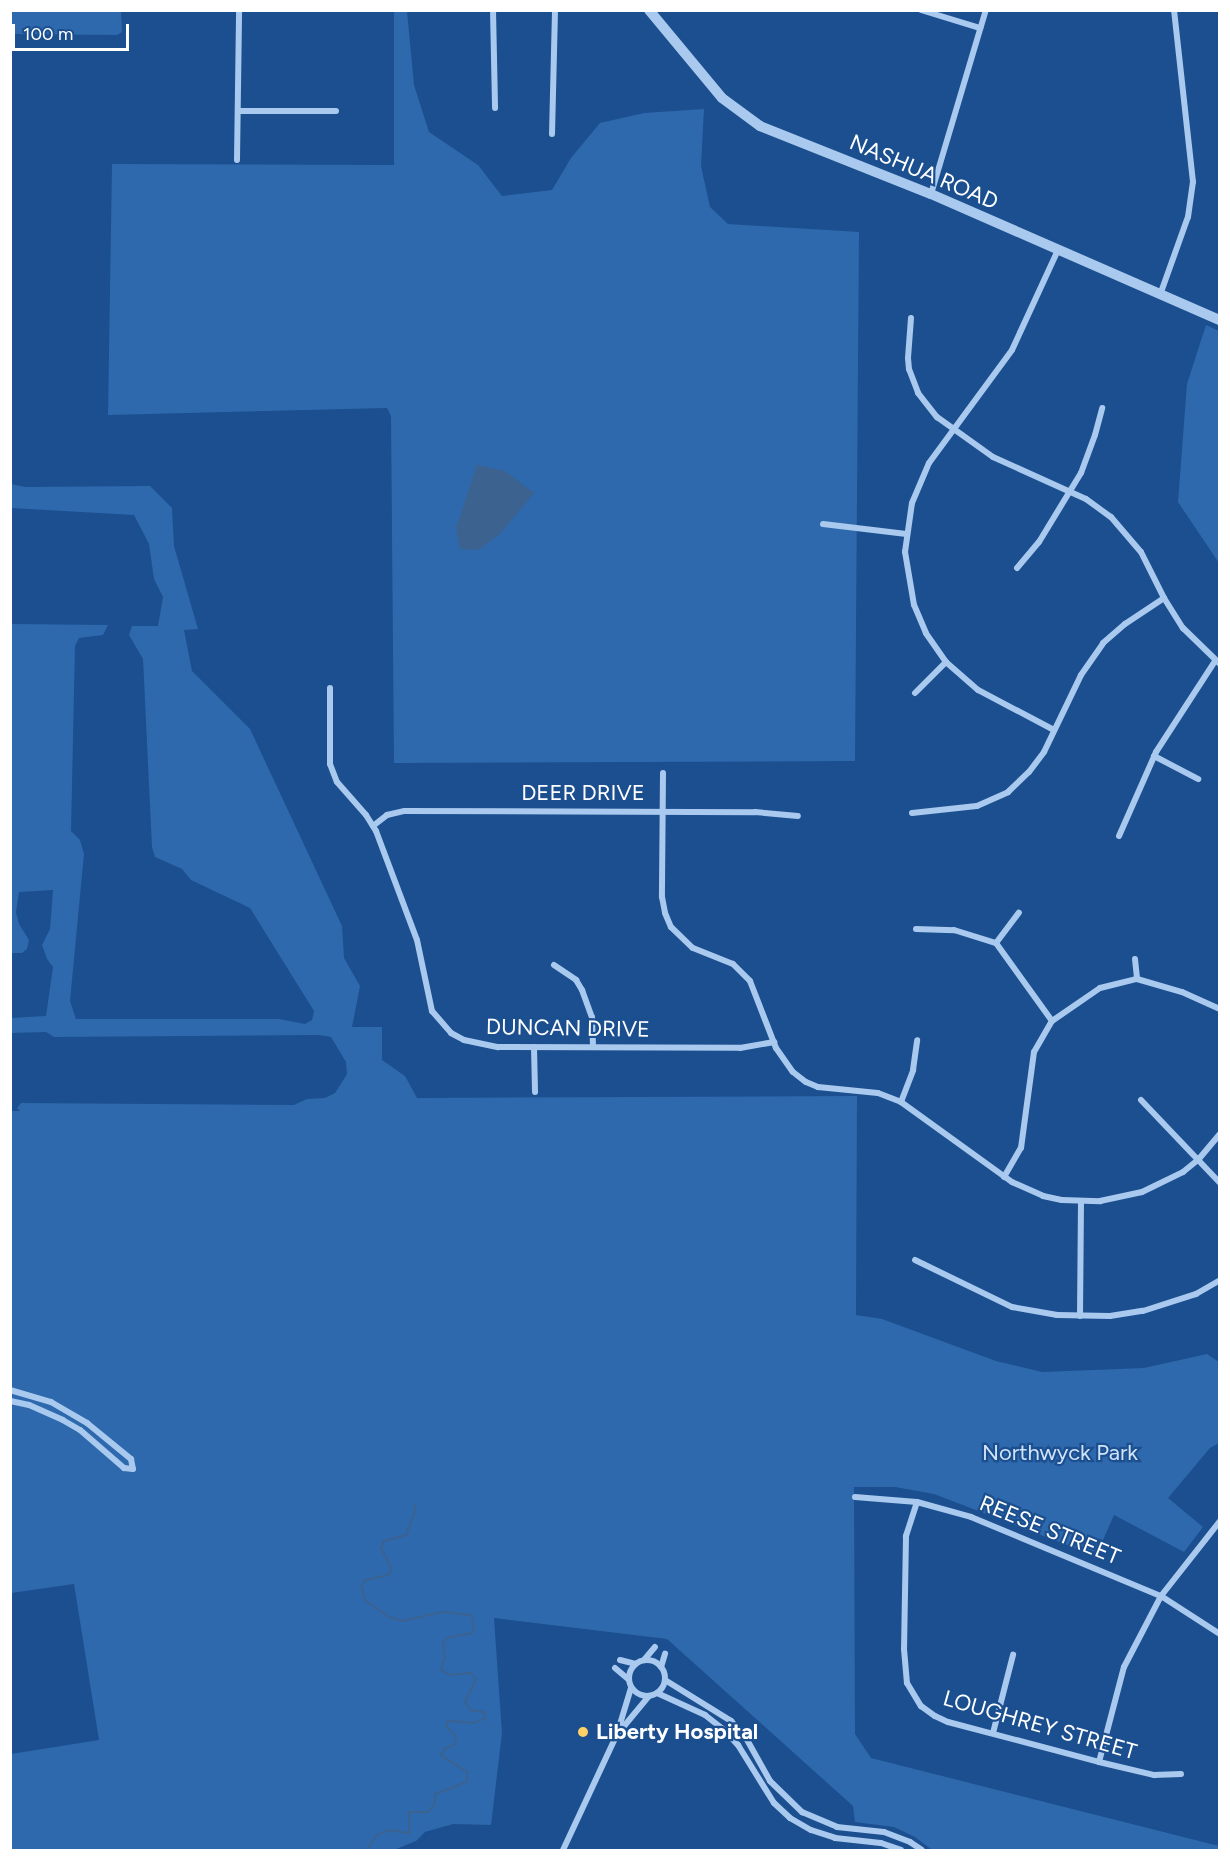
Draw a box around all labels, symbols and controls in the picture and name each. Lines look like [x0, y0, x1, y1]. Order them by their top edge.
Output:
scale bar [15, 12, 132, 50]
text: 100 m [23, 23, 73, 45]
street label: NASHUA ROAD [846, 129, 1002, 215]
street label: DEER DRIVE [521, 780, 645, 806]
street label: DUNCAN DRIVE [486, 1013, 650, 1043]
park label: Northwyck Park [982, 1440, 1138, 1466]
street label: REESE STREET [976, 1490, 1124, 1570]
street label: LOUGHREY STREET [940, 1685, 1140, 1765]
place label: Liberty Hospital [596, 1719, 758, 1745]
marker: Liberty Hospital [574, 1723, 592, 1741]

